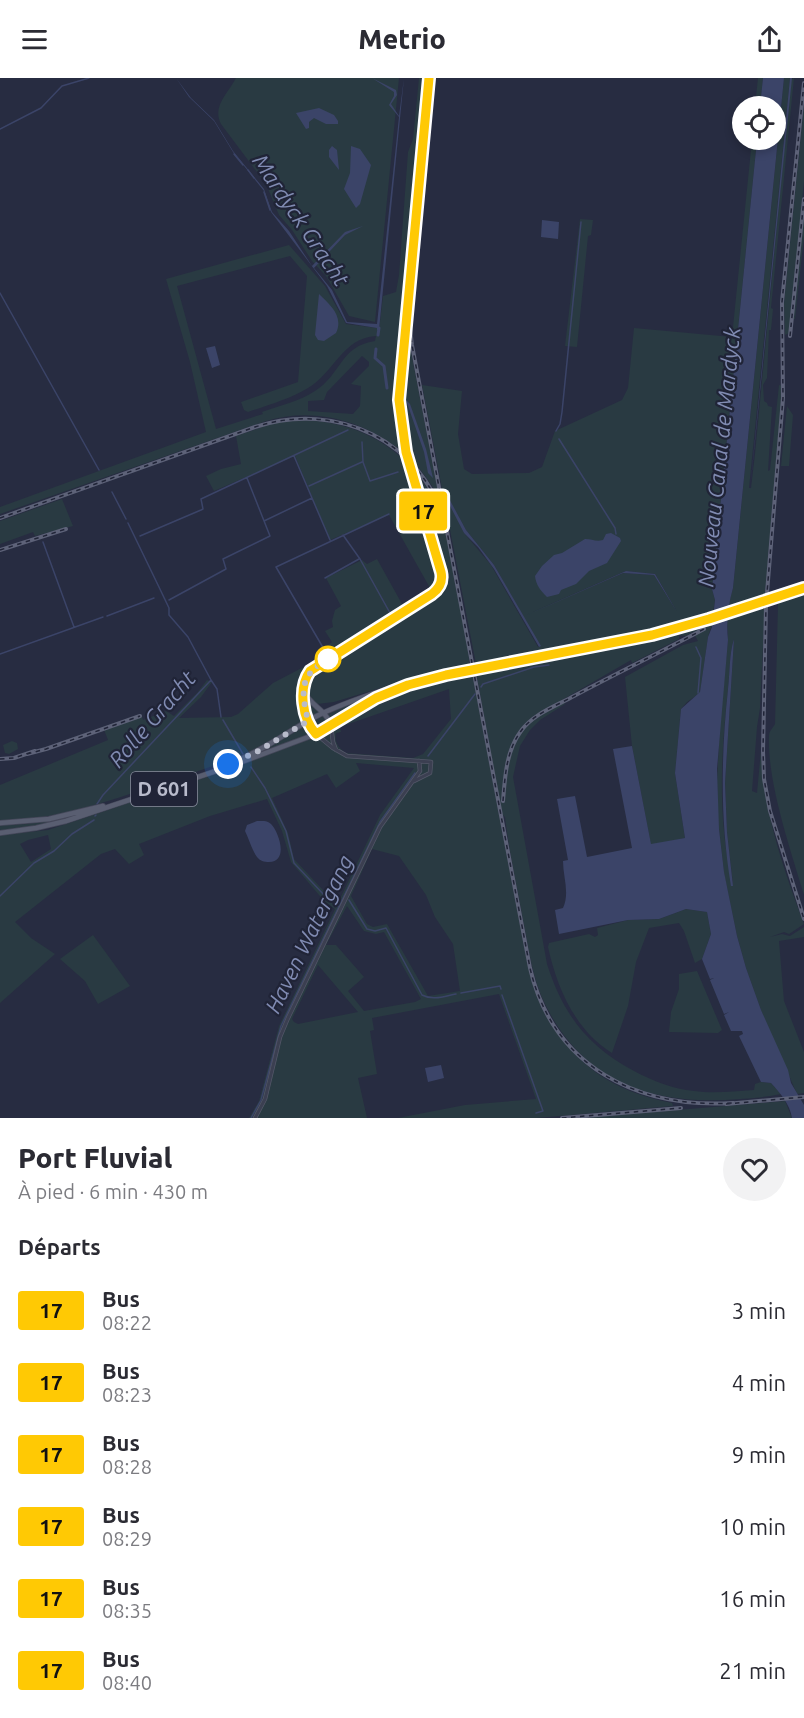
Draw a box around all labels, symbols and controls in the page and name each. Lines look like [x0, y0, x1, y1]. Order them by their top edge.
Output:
icon: menu [18, 23, 51, 56]
icon: share [753, 23, 786, 56]
text: Metrio [358, 24, 446, 54]
map controls [732, 96, 786, 150]
button: locate [732, 96, 786, 150]
water label: Mardyck Gracht [248, 149, 355, 291]
water label: Nouveau Canal de Mardyck [692, 325, 745, 588]
line badge: 17 [396, 492, 450, 530]
text: 17 [411, 499, 435, 523]
unlabelled marker [315, 646, 341, 672]
water label: Rolle Gracht [103, 665, 200, 772]
your location [213, 749, 243, 779]
road number: D 601 [131, 772, 197, 806]
water label: Haven Watergang [259, 851, 358, 1017]
button: heart [723, 1138, 786, 1201]
text: Port Fluvial [18, 1142, 172, 1173]
text: À pied · 6 min · 430 m [18, 1180, 208, 1203]
text: Départs [18, 1234, 101, 1259]
text: Bus [102, 1286, 140, 1311]
text: 17 [39, 1298, 63, 1322]
text: 3 min [732, 1298, 786, 1323]
text: 08:22 [102, 1311, 152, 1334]
text: Bus [102, 1358, 140, 1383]
text: 17 [39, 1370, 63, 1394]
text: 4 min [732, 1370, 786, 1395]
text: 08:23 [102, 1383, 152, 1406]
text: Bus [102, 1430, 140, 1455]
text: 17 [39, 1442, 63, 1466]
text: 9 min [732, 1442, 786, 1467]
text: 08:28 [102, 1455, 152, 1478]
text: Bus [102, 1502, 140, 1527]
text: 17 [39, 1514, 63, 1538]
text: 10 min [719, 1514, 786, 1539]
text: 08:29 [102, 1527, 152, 1550]
text: Bus [102, 1574, 140, 1599]
text: 17 [39, 1586, 63, 1610]
text: 16 min [719, 1586, 786, 1611]
text: 08:35 [102, 1599, 152, 1622]
text: Bus [102, 1646, 140, 1671]
text: 17 [39, 1658, 63, 1682]
text: 21 min [719, 1658, 786, 1683]
text: 08:40 [102, 1671, 152, 1694]

